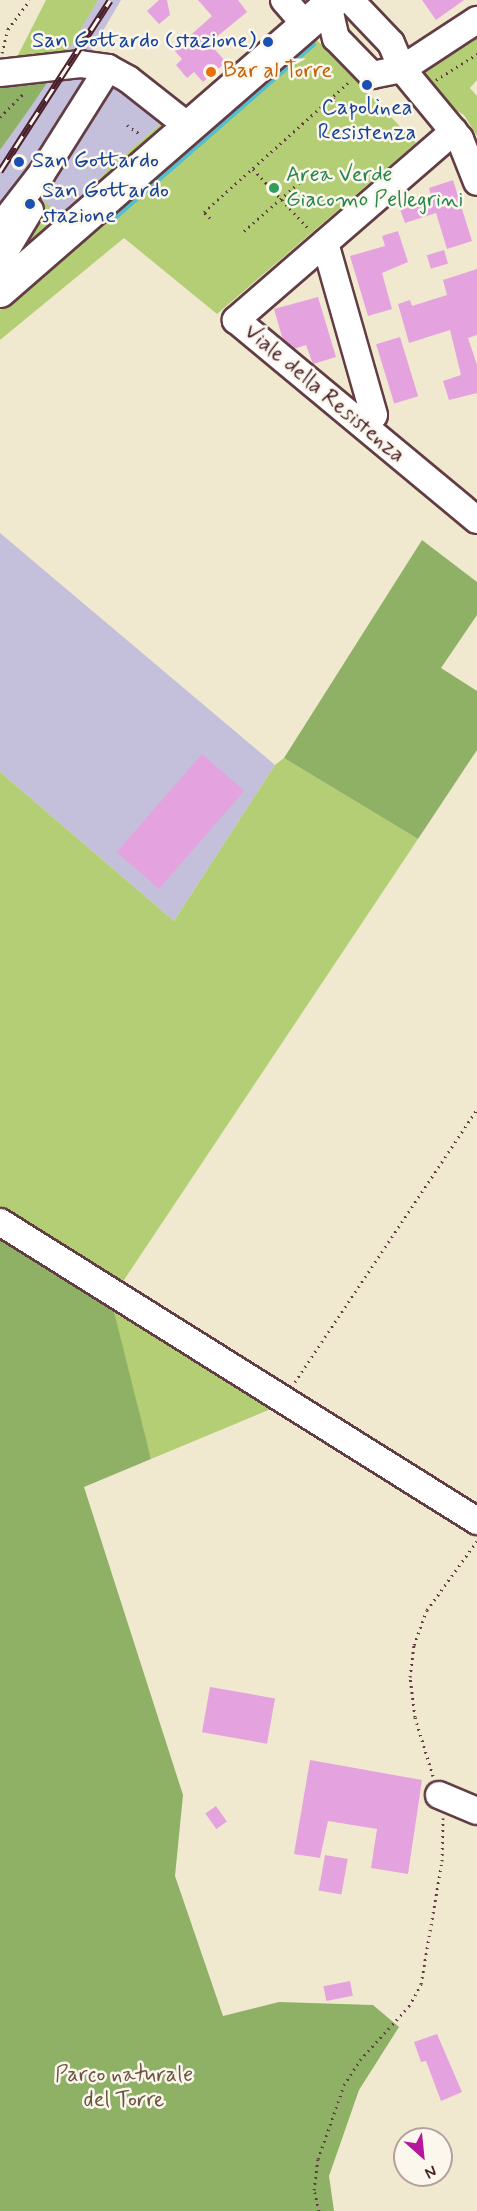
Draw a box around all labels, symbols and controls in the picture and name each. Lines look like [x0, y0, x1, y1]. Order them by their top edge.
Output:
place label: San Gottardo (stazione) [32, 29, 256, 55]
marker: San Gottardo (stazione) [261, 35, 275, 49]
place label: Bar al Torre [223, 59, 335, 85]
marker: Bar al Torre [204, 65, 218, 79]
marker: Capolinea Resistenza [360, 78, 374, 92]
place label: Capolinea Resistenza [318, 95, 416, 146]
place label: San Gottardo [32, 149, 159, 175]
marker: San Gottardo [10, 153, 28, 171]
place label: Area Verde Giacomo Pellegrini [286, 162, 462, 214]
place label: San Gottardo stazione [42, 178, 169, 230]
marker: Area Verde Giacomo Pellegrini [267, 181, 281, 195]
marker: San Gottardo stazione [23, 197, 37, 211]
street label: Viale della Resistenza [240, 320, 408, 468]
park label: Parco naturale del Torre [56, 2062, 192, 2114]
north arrow [393, 2127, 453, 2187]
text: N [421, 2160, 440, 2183]

